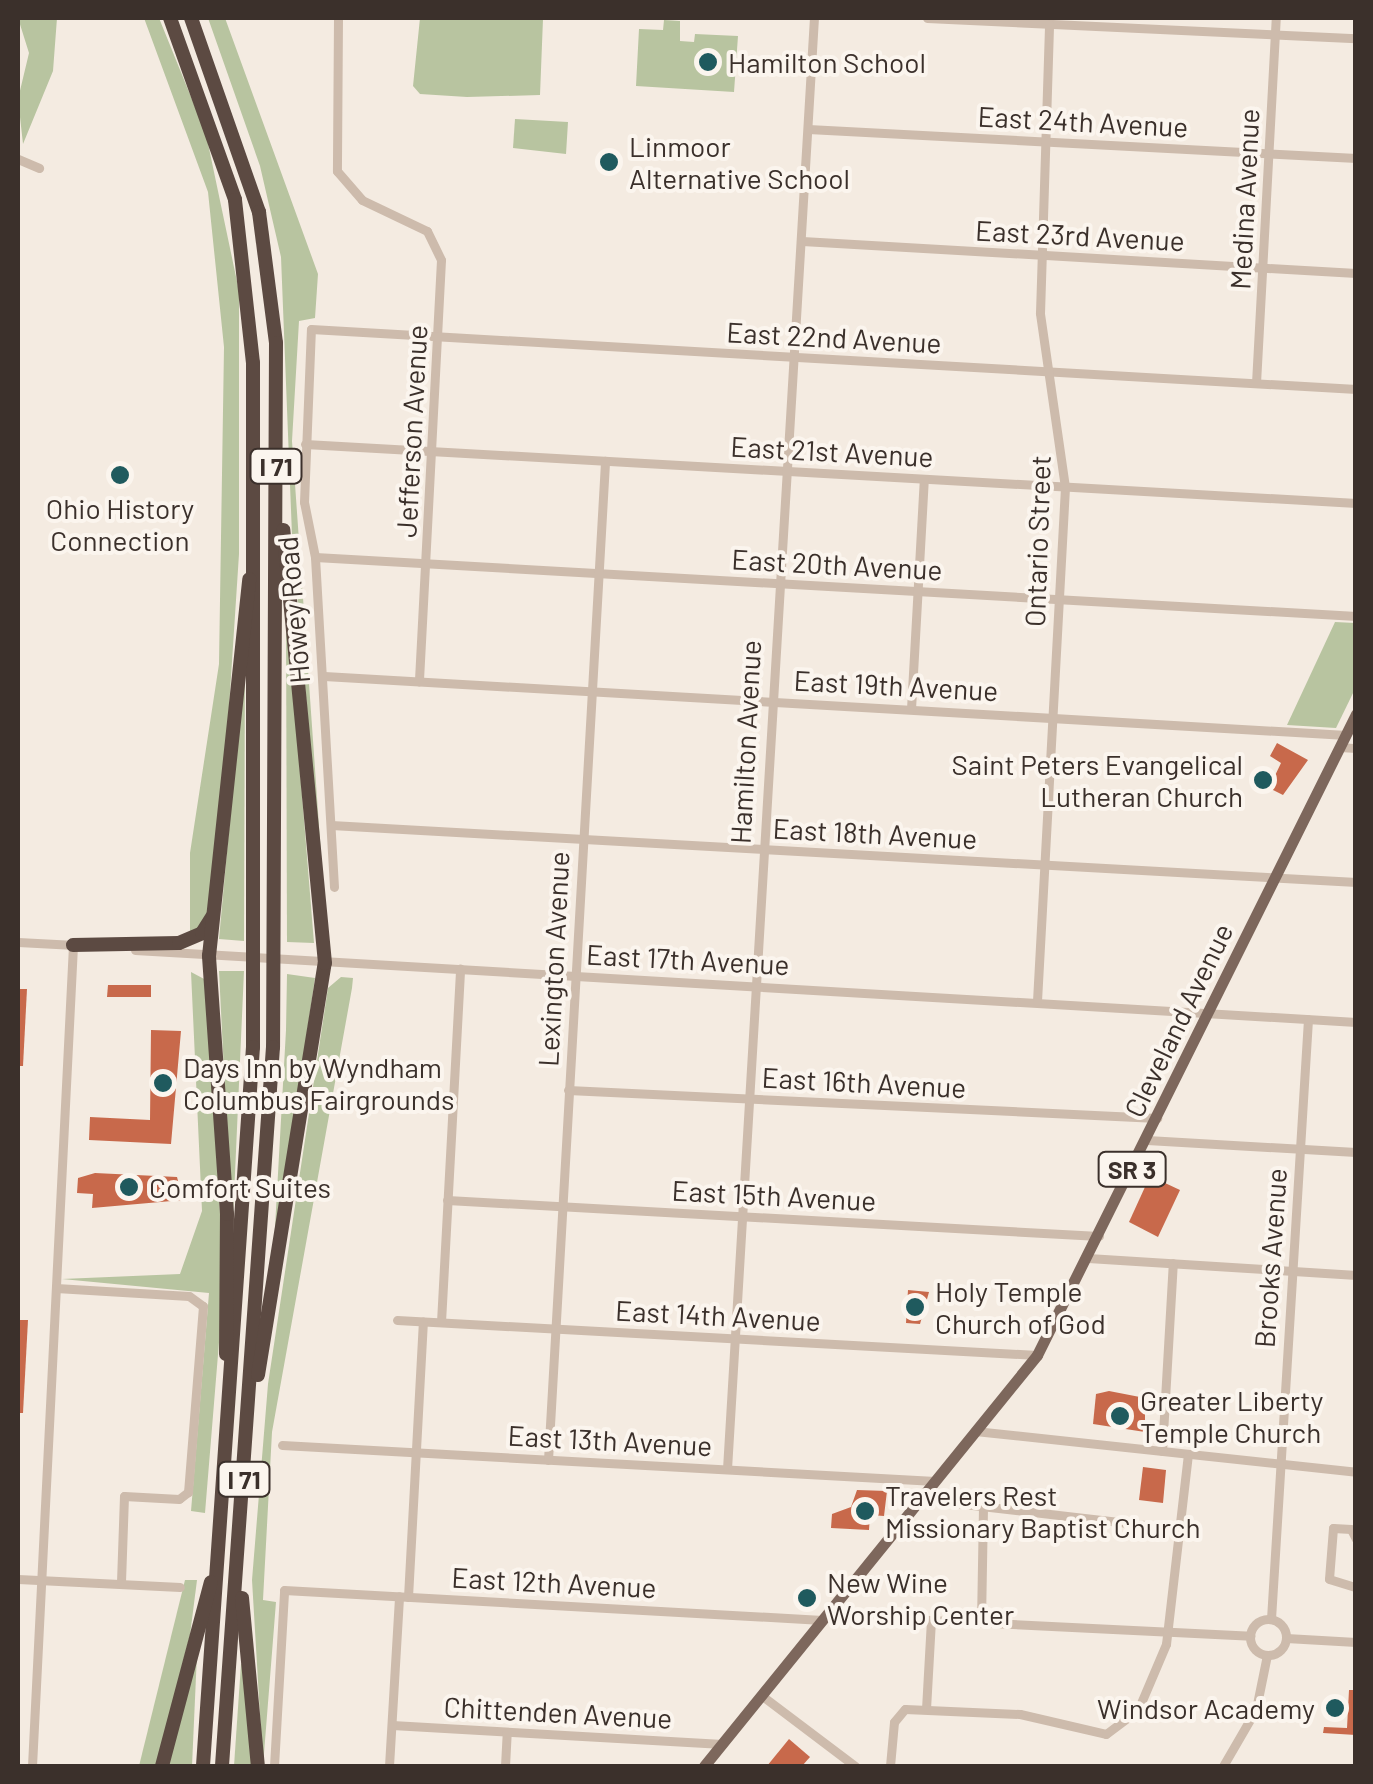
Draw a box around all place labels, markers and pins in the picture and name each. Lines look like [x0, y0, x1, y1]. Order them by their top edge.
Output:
place label: Hamilton School [728, 45, 926, 79]
marker: Hamilton School [697, 51, 719, 73]
place label: Linmoor Alternative School [629, 129, 850, 195]
marker: Linmoor Alternative School [598, 151, 620, 173]
marker: Ohio History Connection [109, 464, 131, 486]
place label: Ohio History Connection [46, 491, 194, 557]
place label: Saint Peters Evangelical Lutheran Church [952, 747, 1243, 813]
marker: Saint Peters Evangelical Lutheran Church [1252, 769, 1274, 791]
place label: Days Inn by Wyndham Columbus Fairgrounds [183, 1050, 454, 1116]
marker: Days Inn by Wyndham Columbus Fairgrounds [152, 1072, 174, 1094]
place label: Comfort Suites [149, 1170, 331, 1204]
marker: Comfort Suites [118, 1176, 140, 1198]
place label: Holy Temple Church of God [935, 1274, 1106, 1340]
marker: Holy Temple Church of God [904, 1296, 926, 1318]
place label: Greater Liberty Temple Church [1140, 1383, 1323, 1449]
marker: Greater Liberty Temple Church [1109, 1405, 1131, 1427]
place label: Travelers Rest Missionary Baptist Church [885, 1478, 1200, 1544]
marker: Travelers Rest Missionary Baptist Church [854, 1500, 876, 1522]
place label: New Wine Worship Center [827, 1565, 1014, 1631]
marker: New Wine Worship Center [796, 1587, 818, 1609]
place label: Windsor Academy [1097, 1691, 1315, 1725]
marker: Windsor Academy [1324, 1697, 1346, 1719]

